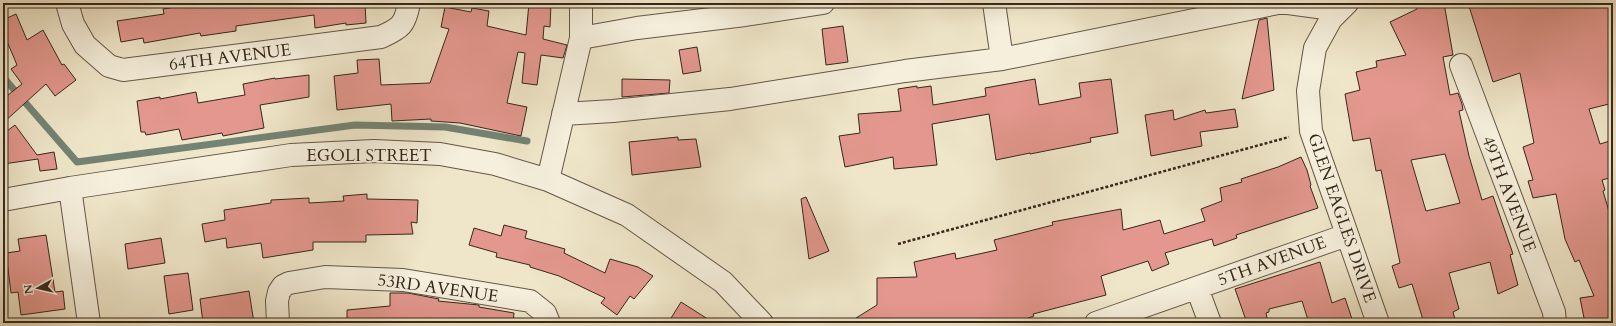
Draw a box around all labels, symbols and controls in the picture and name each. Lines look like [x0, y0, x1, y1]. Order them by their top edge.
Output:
street label: 64TH AVENUE [168, 38, 292, 76]
street label: GLEN EAGLES DRIVE [1302, 130, 1382, 306]
street label: 49TH AVENUE [1476, 133, 1542, 255]
street label: EGOLI STREET [306, 144, 432, 167]
street label: 5TH AVENUE [1215, 231, 1329, 291]
north arrow [18, 268, 58, 308]
street label: 53RD AVENUE [376, 268, 500, 308]
text: N [20, 283, 37, 295]

